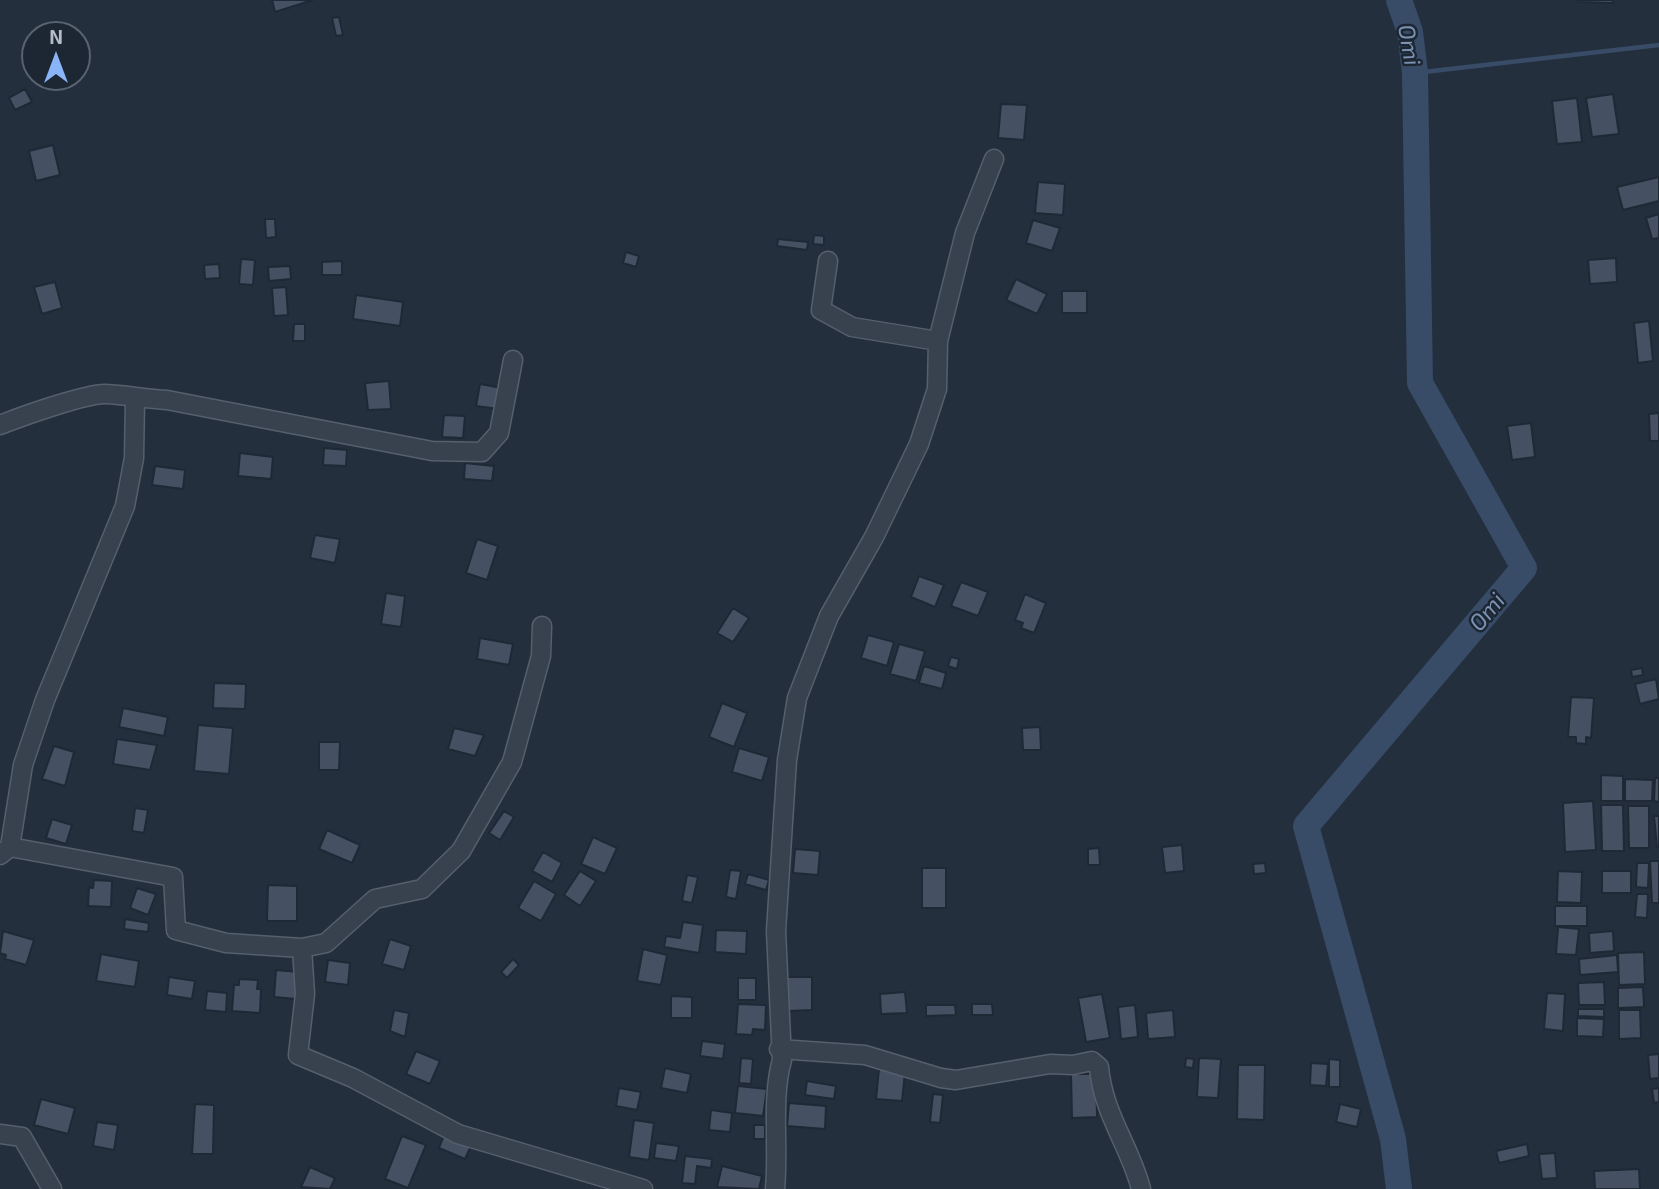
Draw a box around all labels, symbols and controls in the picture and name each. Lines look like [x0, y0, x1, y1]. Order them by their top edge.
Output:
north arrow [21, 21, 91, 91]
water label: Omi [1392, 22, 1426, 68]
text: N [49, 25, 63, 48]
water label: Omi [1463, 587, 1511, 637]

